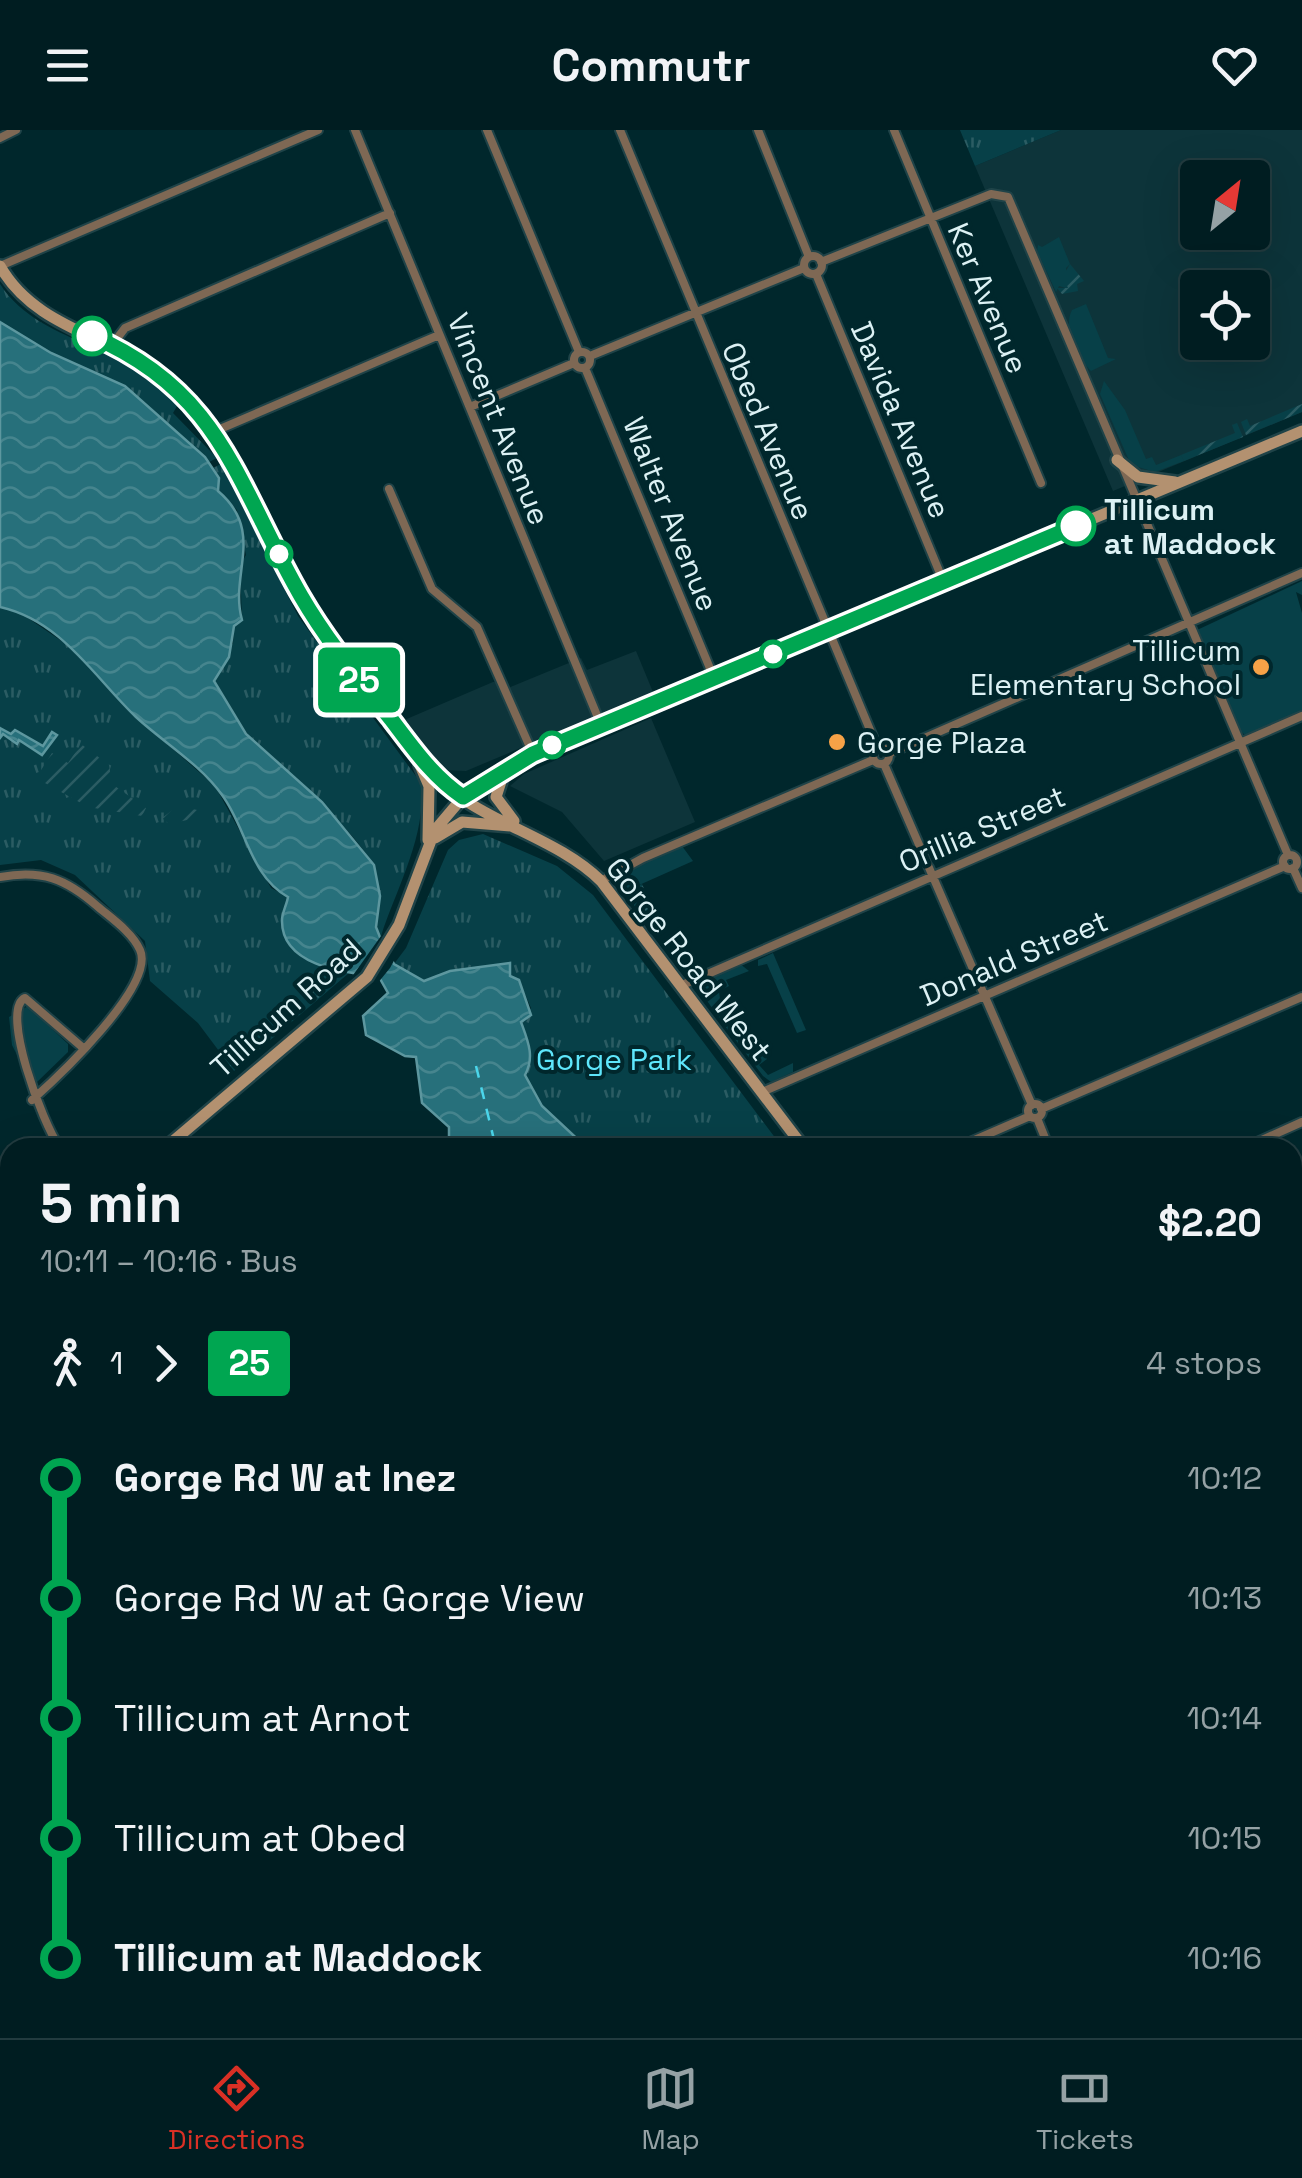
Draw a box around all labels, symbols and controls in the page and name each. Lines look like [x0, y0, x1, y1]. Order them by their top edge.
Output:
text: Commutr [551, 37, 751, 94]
icon: menu [40, 38, 95, 93]
icon: heart [1207, 38, 1262, 93]
north arrow [1180, 160, 1270, 250]
map controls [1180, 160, 1270, 360]
street label: Ker Avenue [939, 217, 1037, 379]
button: locate [1180, 270, 1270, 360]
street label: Vincent Avenue [439, 307, 559, 531]
street label: Davida Avenue [842, 316, 960, 524]
unlabelled marker [73, 317, 111, 355]
street label: Obed Avenue [713, 336, 823, 526]
street label: Walter Avenue [614, 411, 728, 617]
place label: Tillicum at Maddock [1104, 490, 1276, 563]
marker: Tillicum at Maddock [1057, 507, 1095, 545]
unlabelled marker [266, 541, 292, 567]
place label: Tillicum Elementary School [970, 631, 1241, 704]
unlabelled marker [760, 641, 786, 667]
line badge: 25 [314, 648, 404, 712]
marker: Tillicum Elementary School [1250, 656, 1272, 678]
text: 25 [338, 658, 380, 702]
place label: Gorge Plaza [857, 723, 1026, 762]
marker: Gorge Plaza [826, 731, 848, 753]
unlabelled marker [539, 732, 565, 758]
street label: Orillia Street [893, 776, 1071, 882]
street label: Gorge Road West [597, 849, 781, 1069]
street label: Donald Street [914, 901, 1114, 1015]
street label: Tillicum Road [202, 930, 370, 1086]
park label: Gorge Park [536, 1040, 692, 1079]
text: 5 min [40, 1168, 182, 1238]
text: $2.20 [1158, 1199, 1262, 1247]
text: 10:11 – 10:16 · Bus [40, 1241, 298, 1281]
icon: walk [40, 1336, 95, 1391]
icon: forward [138, 1336, 193, 1391]
text: 25 [228, 1341, 270, 1385]
text: 1 [110, 1343, 123, 1383]
text: 4 stops [1146, 1343, 1262, 1383]
text: Gorge Rd W at Inez [114, 1454, 456, 1502]
text: 10:12 [1187, 1458, 1262, 1498]
text: Gorge Rd W at Gorge View [114, 1574, 585, 1622]
text: 10:13 [1187, 1578, 1262, 1618]
text: Tillicum at Arnot [114, 1694, 411, 1742]
text: 10:14 [1187, 1698, 1262, 1738]
text: Tillicum at Obed [114, 1814, 406, 1862]
text: 10:15 [1187, 1818, 1262, 1858]
text: Tillicum at Maddock [114, 1934, 482, 1982]
text: 10:16 [1187, 1938, 1262, 1978]
tab: Directions [168, 2061, 305, 2157]
tab: Map [642, 2061, 700, 2157]
tab: Tickets [1036, 2061, 1134, 2157]

